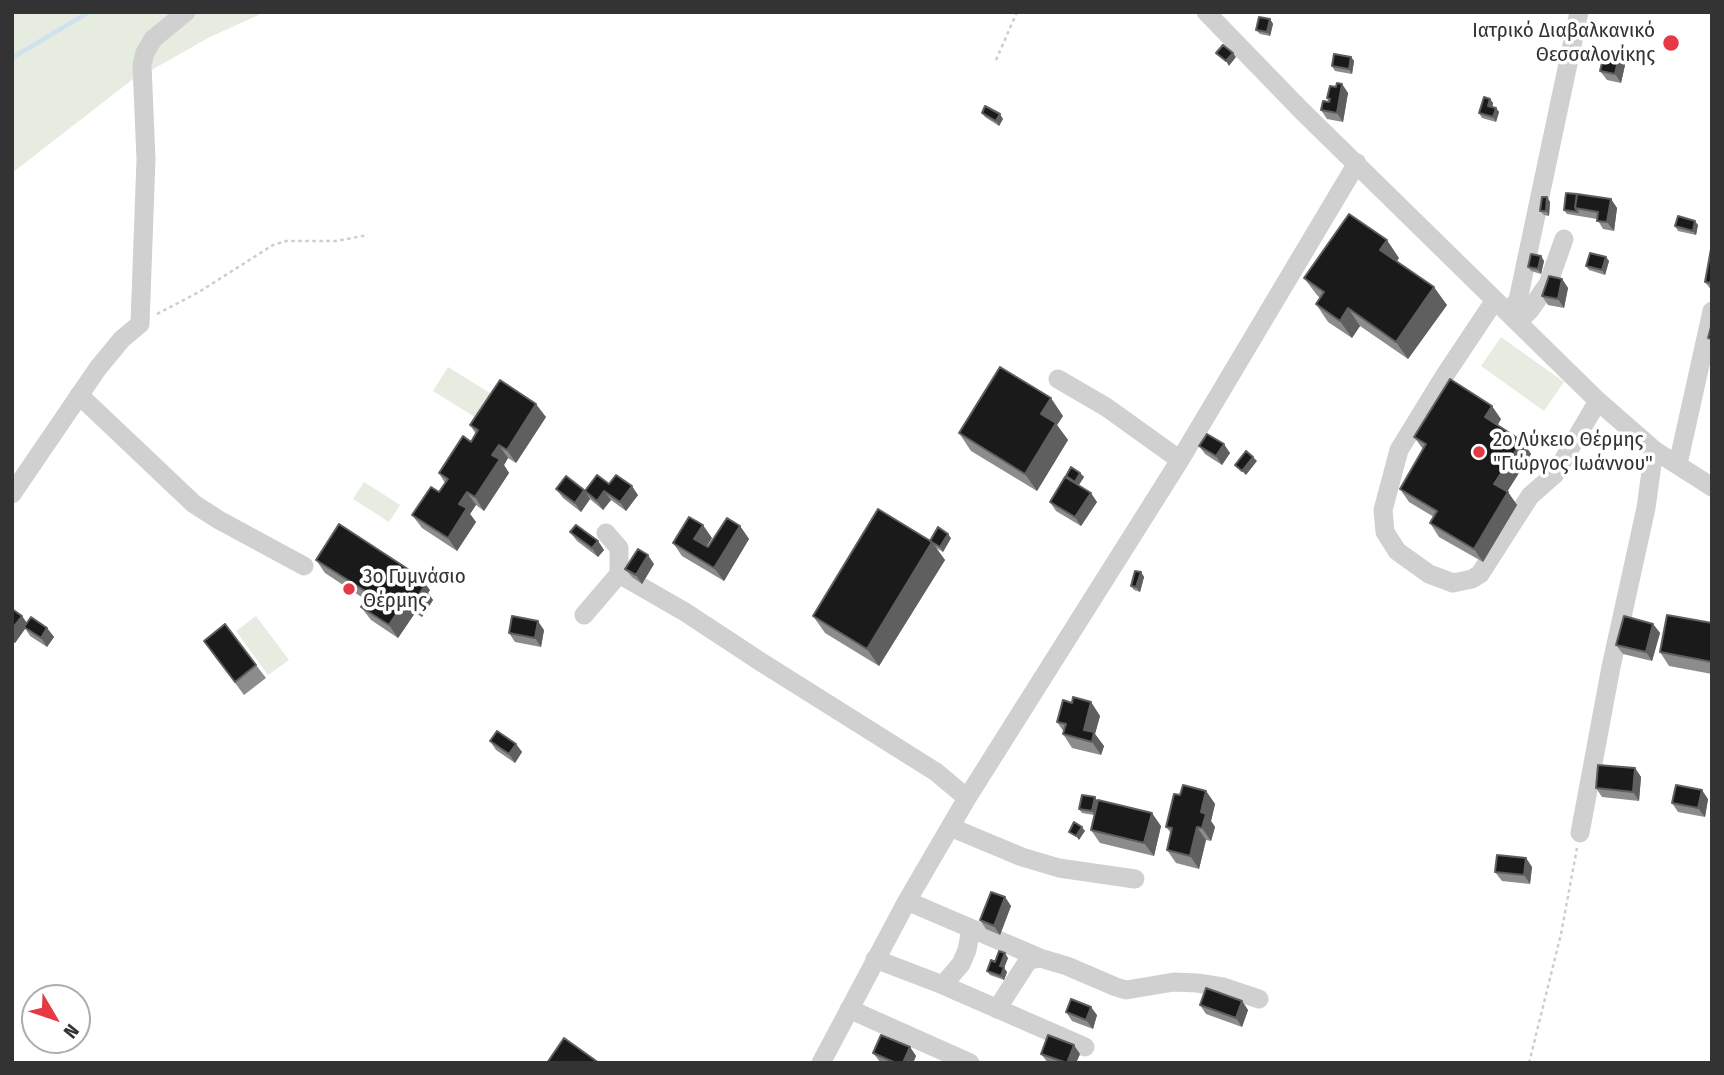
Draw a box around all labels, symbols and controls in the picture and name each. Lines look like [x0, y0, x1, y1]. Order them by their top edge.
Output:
place label: Ιατρικό Διαβαλκανικό Θεσσαλονίκης [1472, 18, 1655, 68]
marker: Ιατρικό Διαβαλκανικό Θεσσαλονίκης [1661, 33, 1681, 53]
place label: 2ο Λύκειο Θέρμης "Γιώργος Ιωάννου" [1493, 427, 1653, 477]
marker: 2ο Λύκειο Θέρμης "Γιώργος Ιωάννου" [1471, 444, 1487, 460]
place label: 3ο Γυμνάσιο Θέρμης [363, 564, 466, 614]
marker: 3ο Γυμνάσιο Θέρμης [341, 581, 357, 597]
north arrow [21, 984, 91, 1054]
text: N [59, 1020, 84, 1043]

